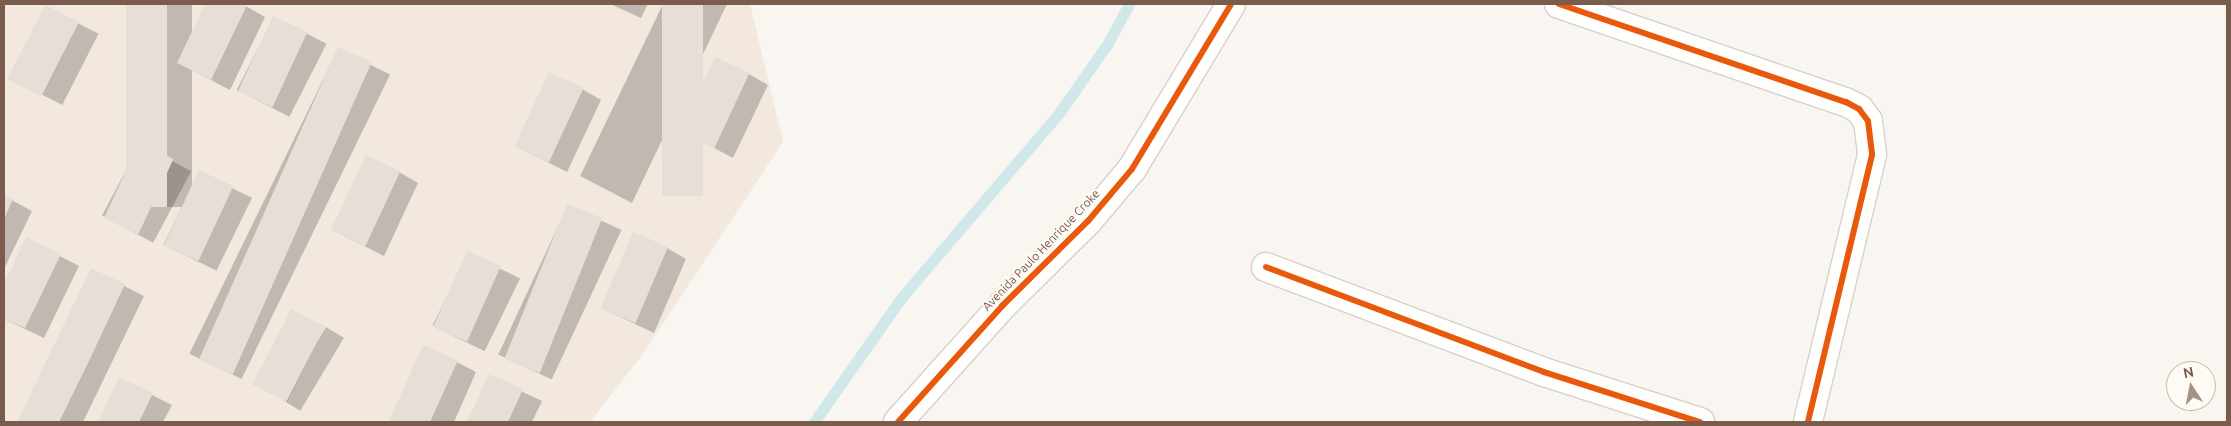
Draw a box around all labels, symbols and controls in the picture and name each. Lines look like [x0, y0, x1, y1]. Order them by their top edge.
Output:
street label: Avenida Paulo Henrique Croke [979, 186, 1103, 314]
north arrow [2166, 361, 2216, 411]
text: N [2182, 363, 2195, 381]

